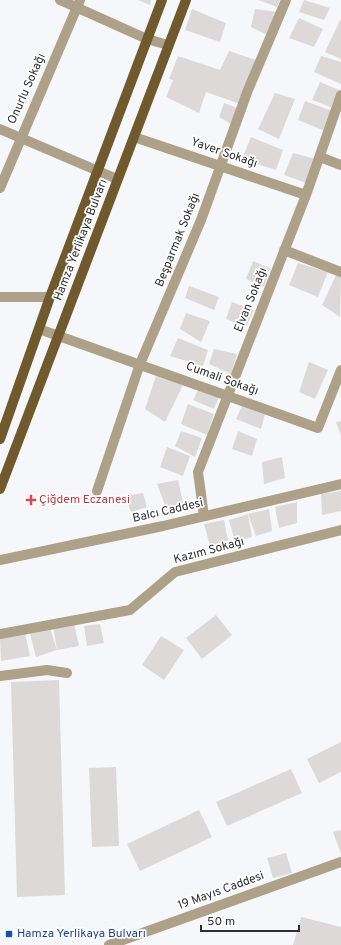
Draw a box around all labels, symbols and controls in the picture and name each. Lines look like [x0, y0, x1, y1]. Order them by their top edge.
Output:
street label: Onurlu Sokağı [4, 51, 50, 127]
street label: Yaver Sokağı [189, 134, 259, 172]
street label: Hamza Yerlikaya Bulvarı [50, 177, 112, 303]
street label: Beşparmak Sokağı [152, 191, 204, 289]
street label: Elvan Sokağı [231, 265, 271, 335]
street label: Cumali Sokağı [183, 358, 261, 400]
place label: Çiğdem Eczanesi [39, 492, 130, 508]
marker: Çiğdem Eczanesi [26, 495, 36, 505]
street label: Balcı Caddesi [131, 495, 205, 527]
street label: Kazım Sokağı [172, 534, 246, 568]
street label: 19 Mayıs Caddesi [176, 868, 266, 914]
scale bar [201, 907, 299, 933]
text: 50 m [207, 914, 235, 930]
place label: Hamza Yerlikaya Bulvarı [17, 926, 146, 942]
marker: Hamza Yerlikaya Bulvarı [4, 929, 14, 939]

